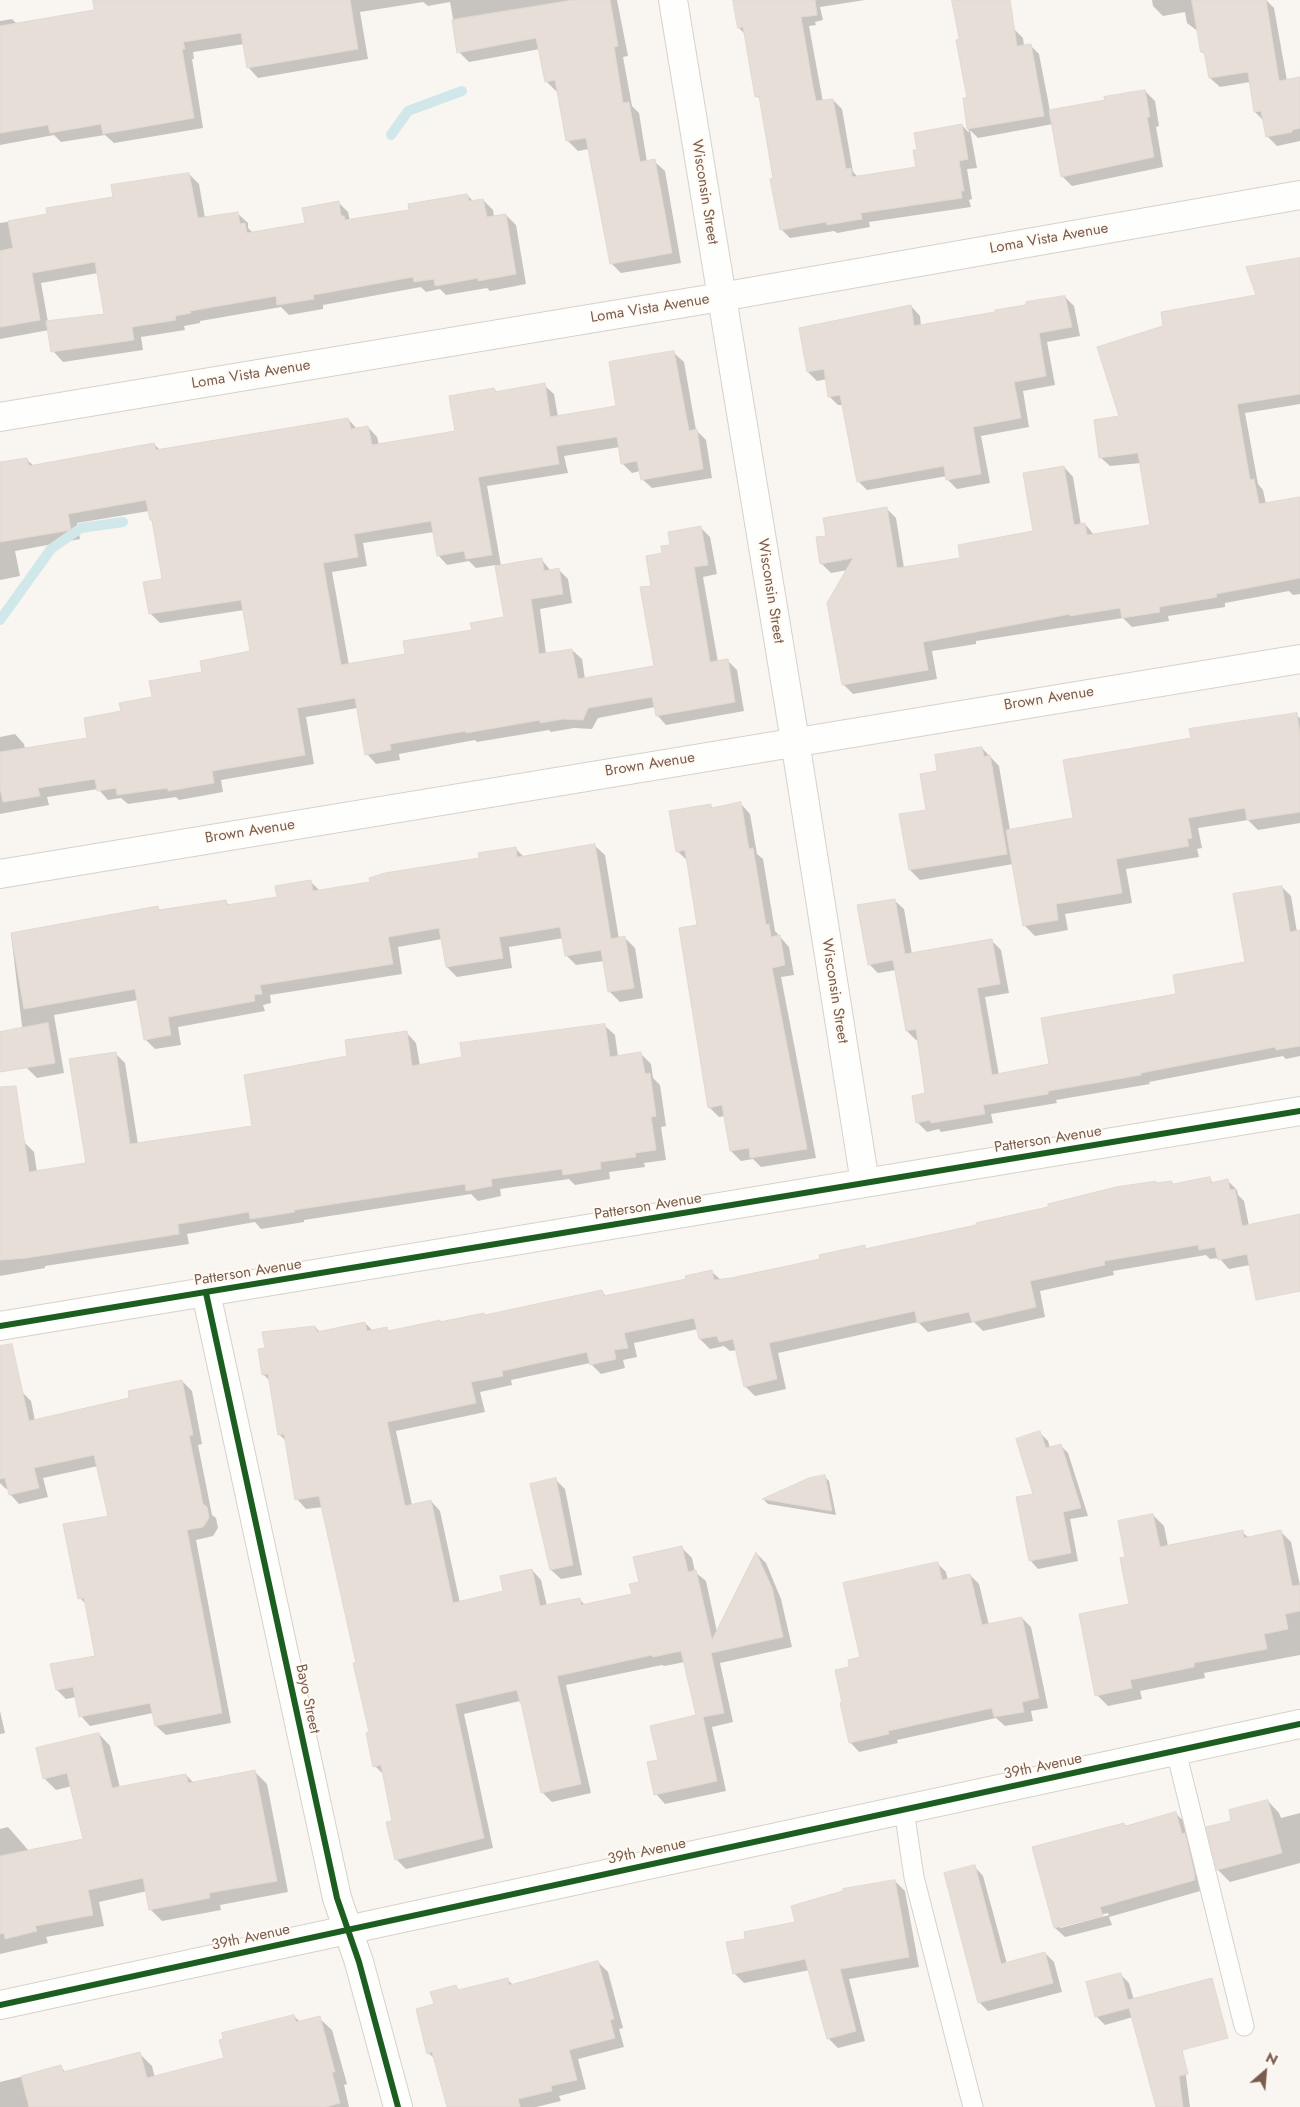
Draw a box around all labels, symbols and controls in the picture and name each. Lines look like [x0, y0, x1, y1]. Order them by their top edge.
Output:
street label: Wisconsin Street [687, 138, 721, 246]
street label: Loma Vista Avenue [988, 220, 1110, 258]
street label: Loma Vista Avenue [589, 291, 711, 327]
street label: Loma Vista Avenue [190, 357, 312, 393]
street label: Wisconsin Street [753, 537, 787, 645]
street label: Brown Avenue [1003, 683, 1095, 715]
street label: Brown Avenue [604, 749, 696, 781]
street label: Brown Avenue [204, 816, 296, 848]
street label: Wisconsin Street [817, 937, 851, 1045]
street label: Patterson Avenue [993, 1123, 1103, 1157]
street label: Patterson Avenue [593, 1190, 703, 1224]
street label: Patterson Avenue [193, 1256, 303, 1290]
street label: Bayo Street [291, 1663, 323, 1735]
street label: 39th Avenue [1002, 1750, 1084, 1784]
street label: 39th Avenue [606, 1835, 688, 1869]
street label: 39th Avenue [210, 1921, 292, 1955]
north arrow [1240, 2047, 1290, 2097]
text: N [1262, 2047, 1281, 2070]

